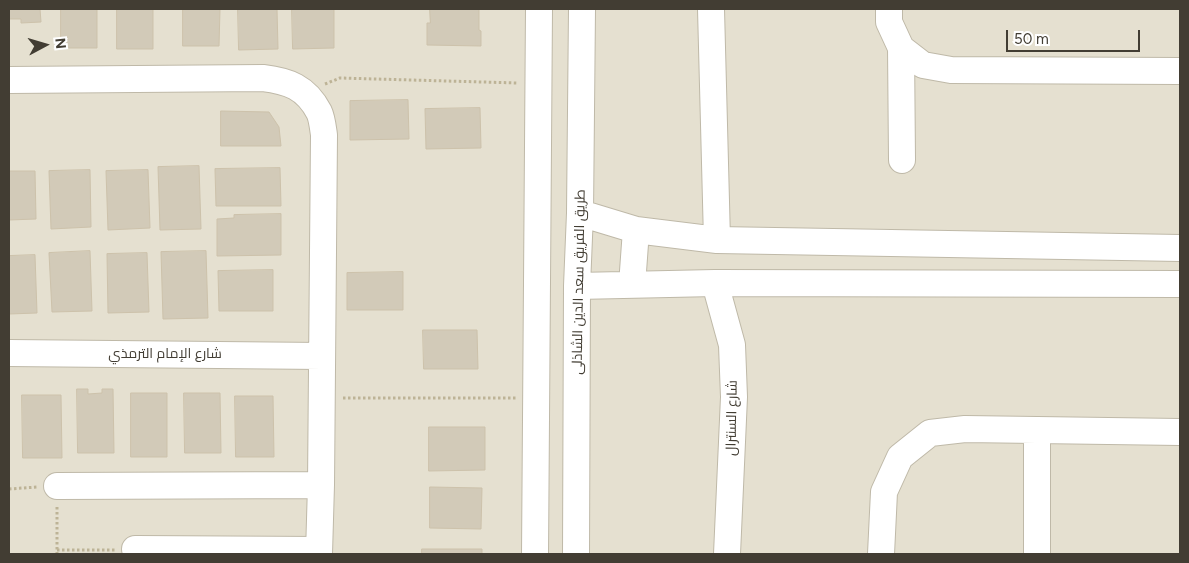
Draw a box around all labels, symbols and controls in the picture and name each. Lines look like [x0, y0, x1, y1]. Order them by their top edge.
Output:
north arrow [20, 20, 70, 70]
scale bar [1009, 20, 1143, 52]
text: 50 m [1014, 30, 1049, 48]
text: N [51, 37, 69, 50]
street label: طريق الفريق سعد الدين الشاذلى [569, 189, 589, 375]
street label: شارع الإمام الترمذي [108, 346, 222, 362]
street label: شارع السنترال [723, 380, 741, 456]

